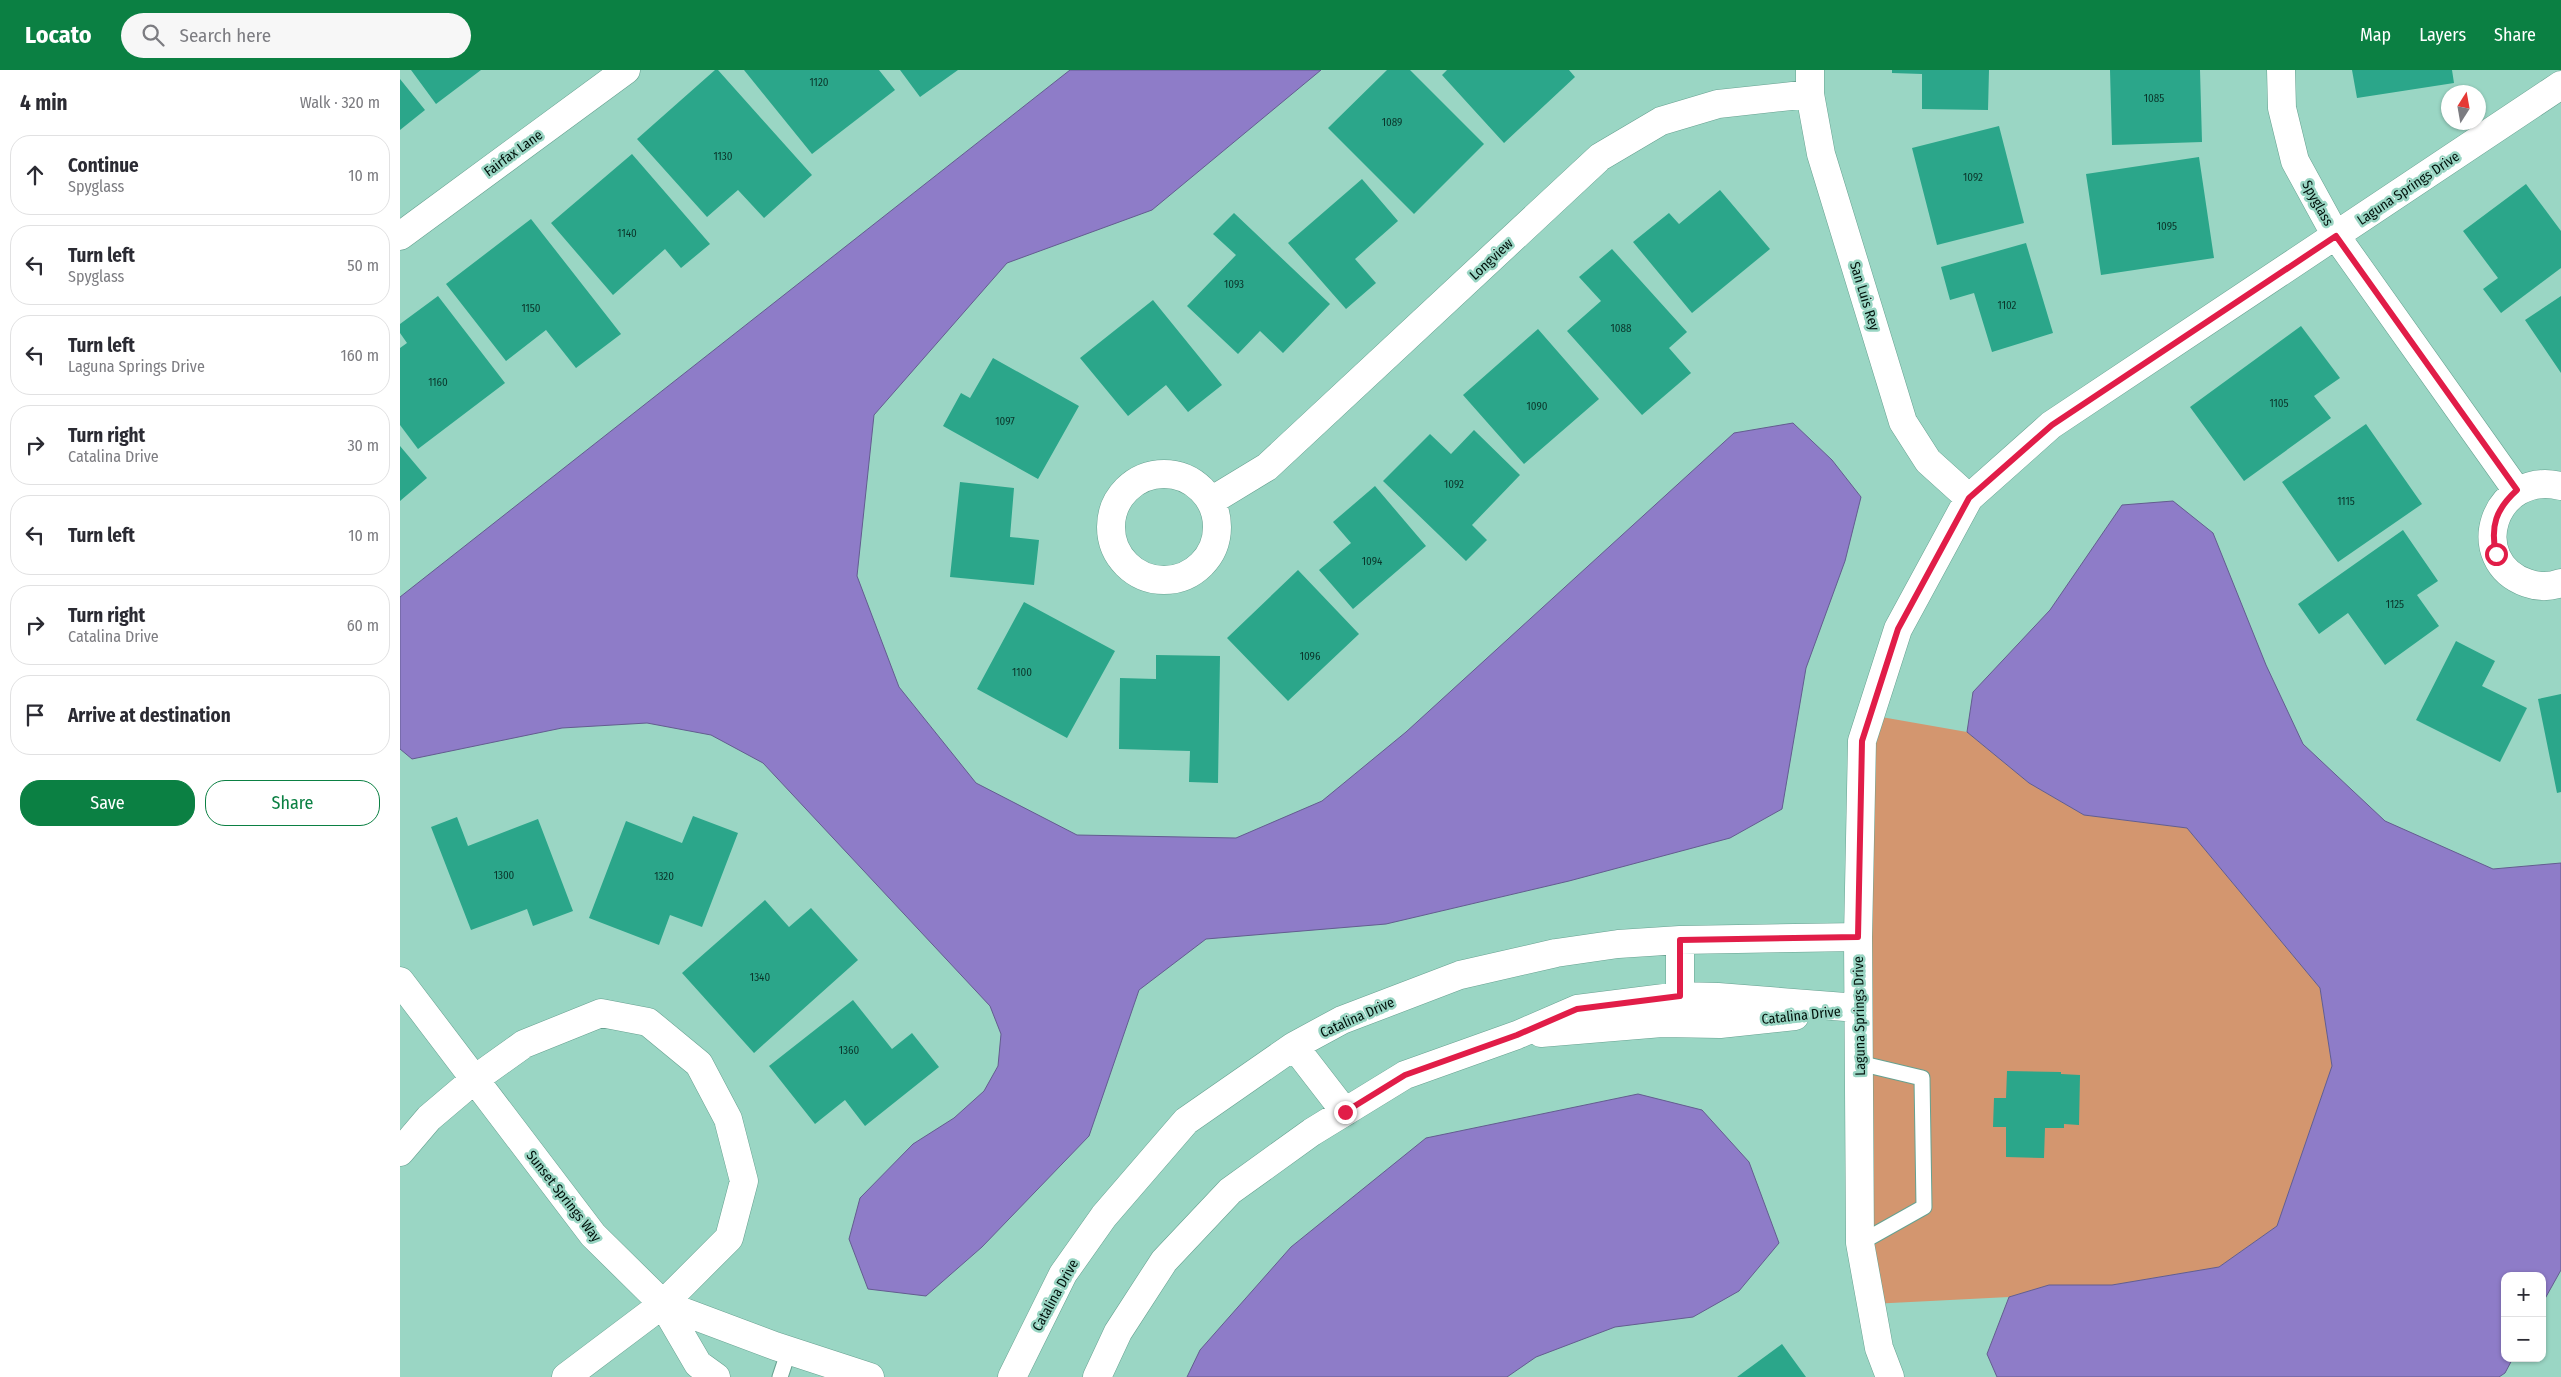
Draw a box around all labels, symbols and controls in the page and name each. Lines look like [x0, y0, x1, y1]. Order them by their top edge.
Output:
search box [121, 13, 471, 58]
text: Locato [25, 21, 91, 49]
icon: search [139, 21, 167, 49]
text: Search here [179, 24, 271, 47]
text: Map [2360, 24, 2391, 46]
text: Layers [2419, 24, 2466, 46]
text: Share [2494, 24, 2536, 46]
house number: 1120 [809, 76, 829, 89]
north arrow [2441, 85, 2486, 130]
text: 4 min [20, 90, 68, 116]
house number: 1085 [2144, 92, 2164, 105]
text: Walk · 320 m [300, 93, 380, 112]
house number: 1089 [1382, 116, 1402, 129]
street label: Fairfax Lane [481, 126, 546, 180]
street label: Laguna Springs Drive [2354, 148, 2463, 229]
house number: 1130 [713, 150, 733, 163]
text: Continue [68, 154, 139, 177]
icon: ahead [21, 161, 49, 189]
text: 10 m [348, 166, 379, 185]
house number: 1092 [1963, 171, 1983, 184]
text: Spyglass [68, 177, 124, 196]
street label: Spyglass [2298, 178, 2337, 229]
house number: 1095 [2157, 220, 2177, 233]
house number: 1140 [617, 227, 637, 240]
street label: Longview [1466, 235, 1517, 284]
text: Turn left [68, 244, 135, 267]
icon: left [21, 251, 49, 279]
text: 50 m [347, 256, 379, 275]
street label: San Luis Rey [1846, 260, 1883, 333]
text: Spyglass [68, 267, 124, 286]
house number: 1093 [1224, 278, 1244, 291]
house number: 1102 [1998, 299, 2017, 312]
house number: 1150 [521, 302, 541, 315]
house number: 1088 [1610, 322, 1632, 335]
text: Turn left [68, 334, 135, 357]
icon: left [21, 341, 49, 369]
text: 160 m [340, 346, 379, 365]
text: Laguna Springs Drive [68, 357, 205, 376]
house number: 1160 [428, 376, 448, 389]
house number: 1105 [2269, 397, 2289, 410]
house number: 1090 [1526, 400, 1548, 413]
house number: 1097 [995, 415, 1015, 428]
text: Turn right [68, 424, 145, 447]
icon: right [21, 431, 49, 459]
text: 30 m [347, 436, 379, 455]
text: Catalina Drive [68, 447, 159, 466]
house number: 1092 [1444, 478, 1464, 491]
house number: 1115 [2337, 495, 2355, 508]
icon: left [21, 521, 49, 549]
text: Turn left [68, 524, 135, 547]
text: 10 m [348, 526, 379, 545]
route start [2485, 543, 2508, 566]
house number: 1094 [1362, 555, 1383, 568]
house number: 1125 [2386, 598, 2404, 611]
text: Turn right [68, 604, 145, 627]
icon: right [21, 611, 49, 639]
text: 60 m [347, 616, 379, 635]
text: Catalina Drive [68, 627, 159, 646]
house number: 1096 [1300, 650, 1321, 663]
house number: 1100 [1012, 666, 1032, 679]
icon: arrive [21, 701, 49, 729]
text: Arrive at destination [68, 704, 231, 727]
button: Save [20, 780, 195, 826]
button: Share [205, 780, 380, 826]
house number: 1300 [494, 869, 515, 882]
house number: 1320 [654, 870, 674, 883]
street label: Laguna Springs Drive [1850, 956, 1869, 1076]
house number: 1340 [750, 971, 770, 984]
street label: Catalina Drive [1317, 994, 1397, 1041]
street label: Catalina Drive [1761, 1003, 1842, 1028]
house number: 1360 [839, 1044, 859, 1057]
route end [1334, 1101, 1357, 1124]
street label: Sunset Springs Way [523, 1147, 605, 1246]
street label: Catalina Drive [1029, 1256, 1082, 1334]
map controls [2501, 1272, 2546, 1362]
button: + [2501, 1272, 2546, 1317]
button: − [2501, 1317, 2546, 1362]

